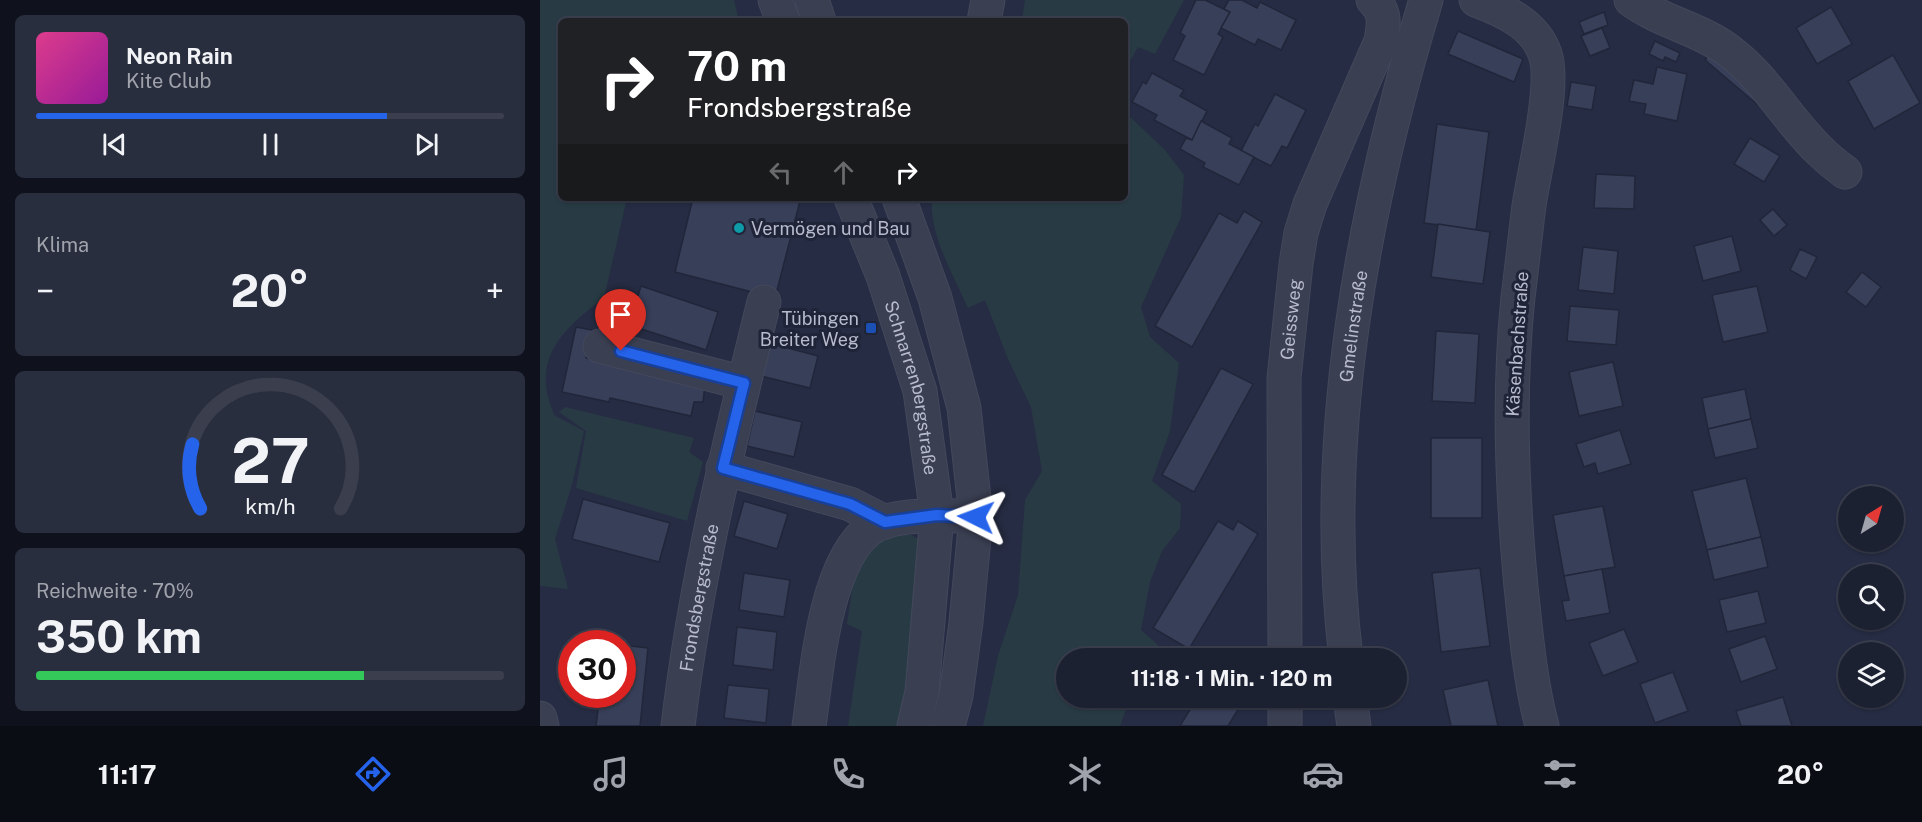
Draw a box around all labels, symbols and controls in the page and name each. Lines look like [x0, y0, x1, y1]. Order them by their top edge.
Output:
text: 70 m [687, 41, 787, 90]
icon: right [588, 42, 666, 120]
text: Neon Rain [126, 43, 233, 69]
text: Kite Club [126, 69, 211, 93]
text: Frondsbergstraße [687, 91, 912, 123]
icon: previous [98, 128, 131, 161]
icon: pause [254, 128, 287, 161]
icon: next [410, 128, 443, 161]
icon: left [764, 156, 797, 189]
icon: ahead [827, 156, 860, 189]
icon: right [890, 156, 923, 189]
place label: Vermögen und Bau [751, 218, 910, 239]
marker: Vermögen und Bau [732, 221, 746, 235]
text: Klima [36, 233, 89, 257]
text: 20° [231, 264, 309, 317]
street label: Gmelinstraße [1335, 269, 1371, 383]
street label: Käsenbachstraße [1501, 271, 1533, 417]
text: − [36, 272, 54, 310]
text: + [486, 272, 504, 310]
street label: Geissweg [1275, 278, 1305, 361]
pin [595, 289, 646, 351]
icon: arrive [604, 298, 637, 331]
street label: Schnarrenbergstraße [881, 298, 942, 476]
place label: Tübingen Breiter Weg [760, 308, 859, 350]
marker: Tübingen Breiter Weg [864, 321, 878, 335]
text: 27 [231, 424, 309, 497]
position arrow [944, 485, 1008, 549]
north arrow [1838, 486, 1904, 552]
map controls [1838, 486, 1904, 708]
text: km/h [245, 494, 295, 519]
street label: Frondsbergstraße [675, 522, 722, 673]
button: search [1838, 564, 1904, 630]
text: Reichweite · 70% [36, 579, 194, 603]
text: 350 km [36, 610, 202, 663]
speed limit sign: 30 [558, 630, 636, 708]
button: layers [1838, 642, 1904, 708]
text: 11:18 · 1 Min. · 120 m [1131, 665, 1332, 691]
icon: directions [352, 753, 394, 795]
icon: music [590, 753, 632, 795]
icon: phone [827, 753, 869, 795]
icon: climate [1064, 753, 1106, 795]
icon: car [1302, 753, 1344, 795]
icon: filters [1539, 753, 1581, 795]
text: 11:17 [98, 758, 157, 790]
text: 20° [1777, 758, 1824, 790]

